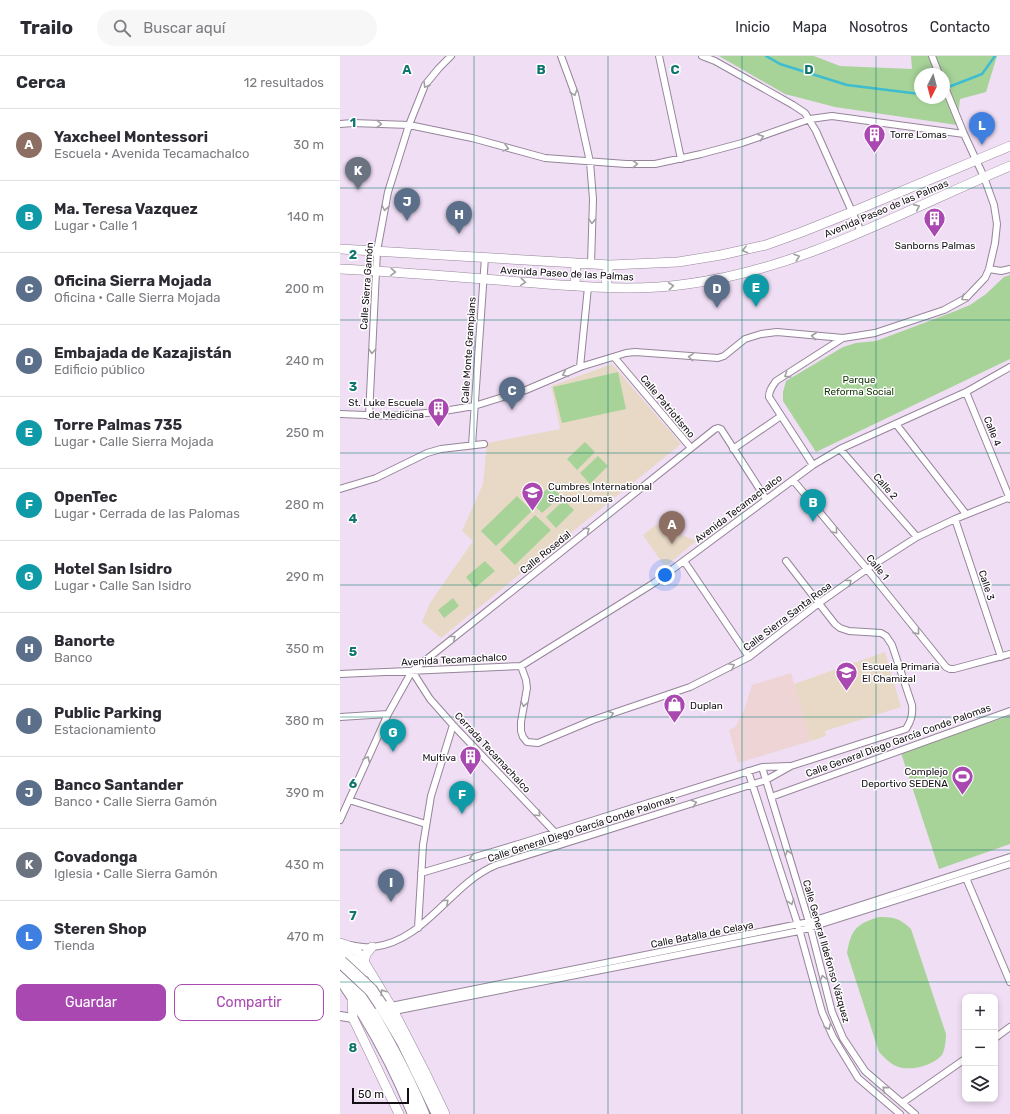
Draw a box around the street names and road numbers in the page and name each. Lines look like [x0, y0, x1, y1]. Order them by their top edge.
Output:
street label: Avenida Paseo de las Palmas [822, 177, 950, 241]
street label: Calle Sierra Gamón [358, 242, 376, 330]
street label: Avenida Paseo de las Palmas [500, 265, 634, 283]
street label: Calle Monte Grampians [459, 296, 479, 404]
street label: Calle Patriotismo [637, 373, 697, 441]
street label: Calle 4 [981, 415, 1004, 448]
street label: Calle 2 [871, 471, 900, 502]
street label: Avenida Tecamachalco [693, 472, 785, 546]
street label: Calle Rosedal [518, 529, 573, 577]
street label: Calle 1 [863, 552, 891, 583]
street label: Calle 3 [976, 569, 997, 602]
street label: Calle Sierra Santa Rosa [741, 580, 834, 654]
street label: Avenida Tecamachalco [401, 651, 508, 669]
street label: Calle General Diego García Conde Palomas [804, 702, 993, 780]
street label: Cerrada Tecamachalco [452, 710, 533, 796]
street label: Calle General Diego García Conde Palomas [486, 793, 677, 865]
street label: Calle General Ildefonso Vázquez [800, 879, 852, 1024]
street label: Calle Batalla de Celaya [650, 919, 755, 951]

